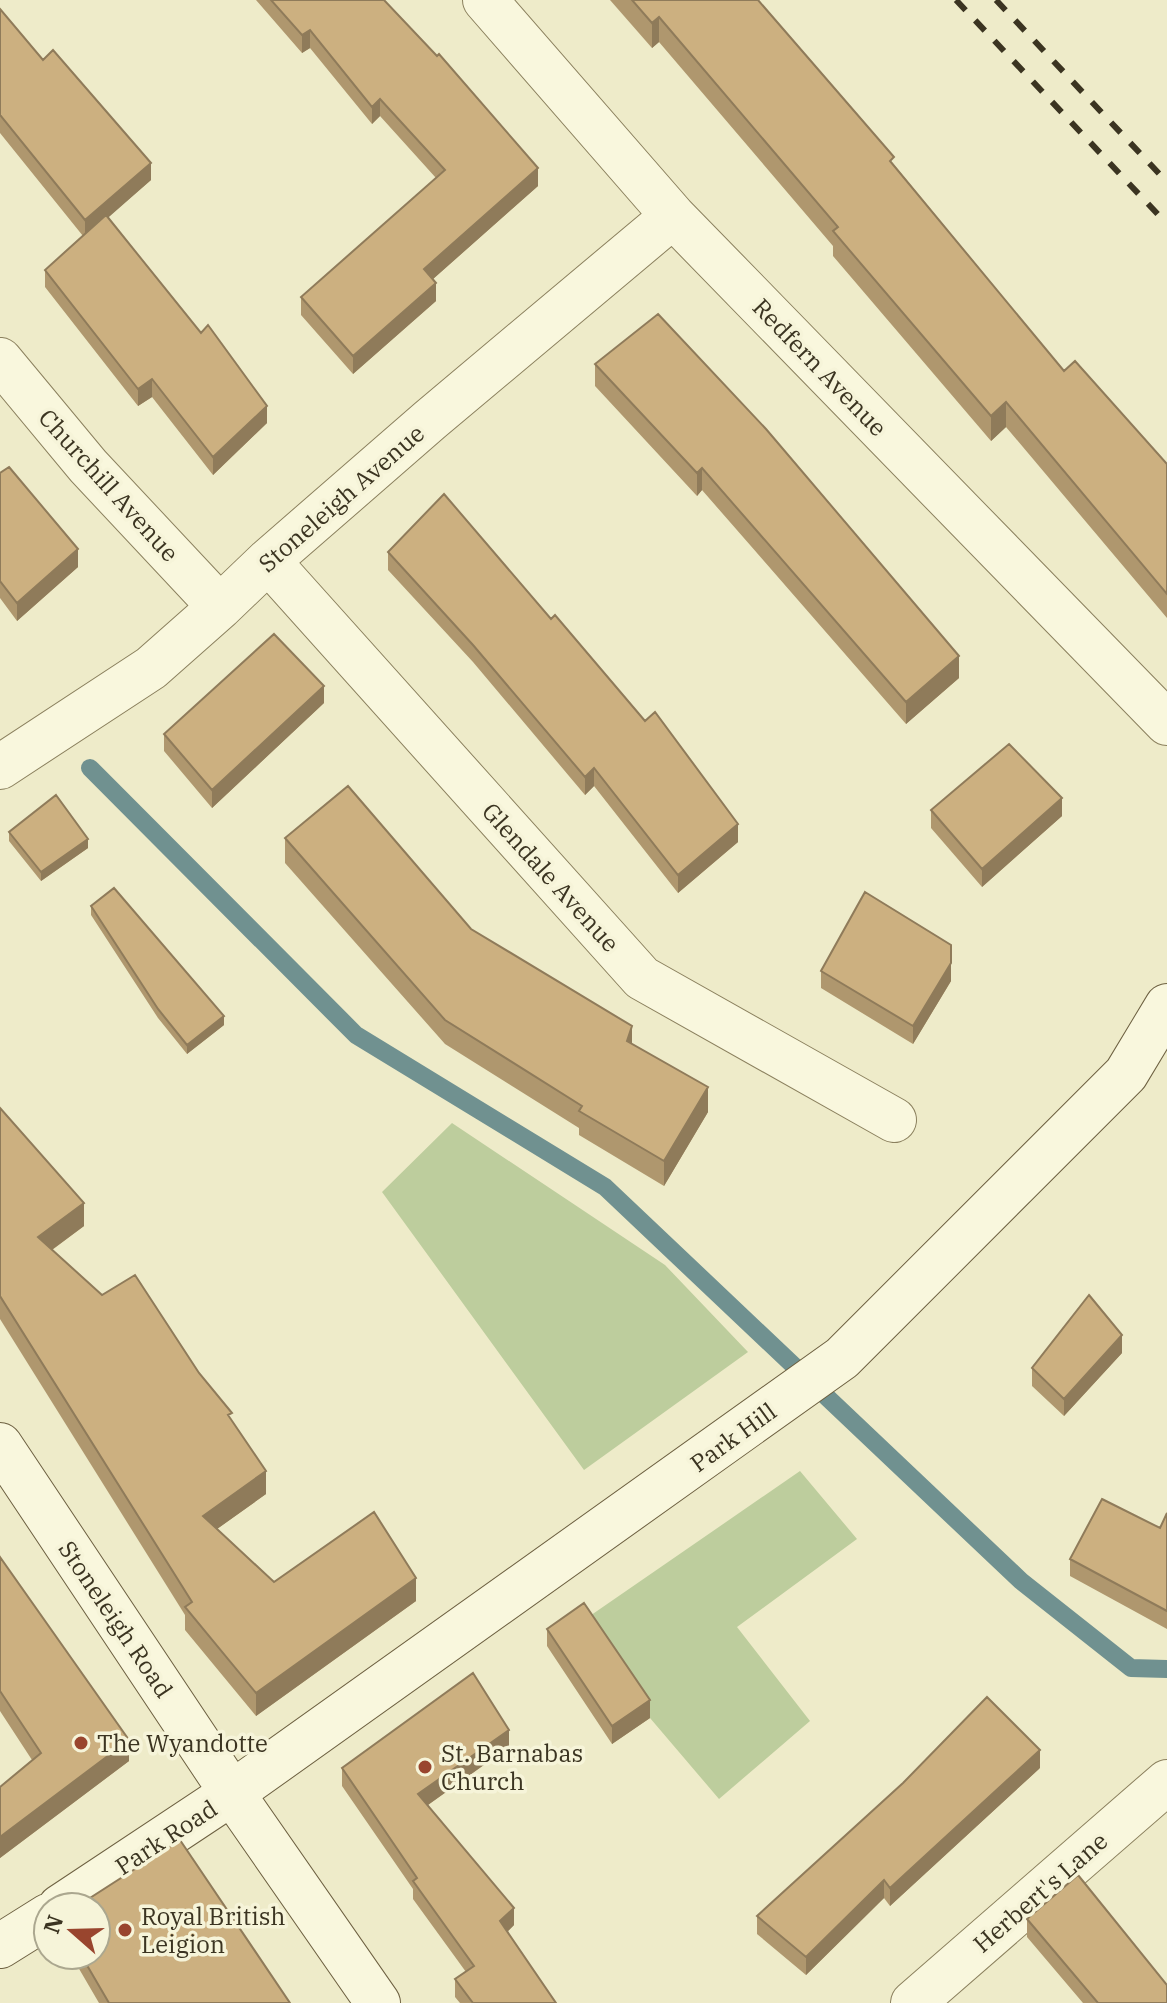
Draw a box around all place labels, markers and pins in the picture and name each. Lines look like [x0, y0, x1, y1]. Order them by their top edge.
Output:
place label: The Wyandotte [97, 1727, 268, 1759]
marker: The Wyandotte [72, 1734, 90, 1752]
place label: St. Barnabas Church [441, 1737, 583, 1797]
marker: St. Barnabas Church [416, 1758, 434, 1776]
place label: Royal British Leigion [141, 1900, 286, 1960]
marker: Royal British Leigion [116, 1921, 134, 1939]

